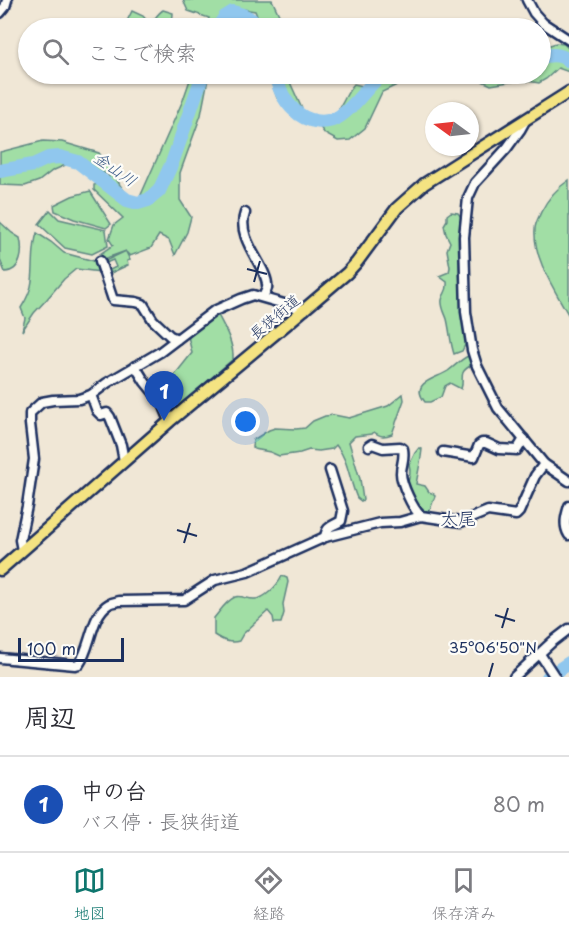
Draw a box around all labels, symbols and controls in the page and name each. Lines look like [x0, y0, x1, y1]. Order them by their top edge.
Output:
search box [18, 18, 551, 84]
icon: search [39, 35, 72, 68]
text: ここで検索 [87, 35, 197, 68]
north arrow [425, 102, 479, 156]
water label: 金山川 [89, 144, 143, 192]
street label: 長狭街道 [244, 288, 304, 344]
pin: 1 [144, 372, 184, 421]
your location [231, 407, 260, 436]
district label: 太尾 [440, 504, 476, 531]
scale bar [18, 635, 124, 662]
text: 35°06'50"N [449, 635, 537, 658]
text: 100 m [27, 636, 76, 660]
text: 周辺 [24, 697, 76, 736]
text: 中の台 [81, 773, 147, 806]
text: 1 [39, 789, 48, 819]
text: 80 m [493, 789, 545, 819]
text: バス停 · 長狭街道 [81, 806, 240, 836]
tab: 地図 [73, 864, 106, 924]
tab: 経路 [252, 864, 285, 924]
tab: 保存済み [432, 864, 496, 924]

